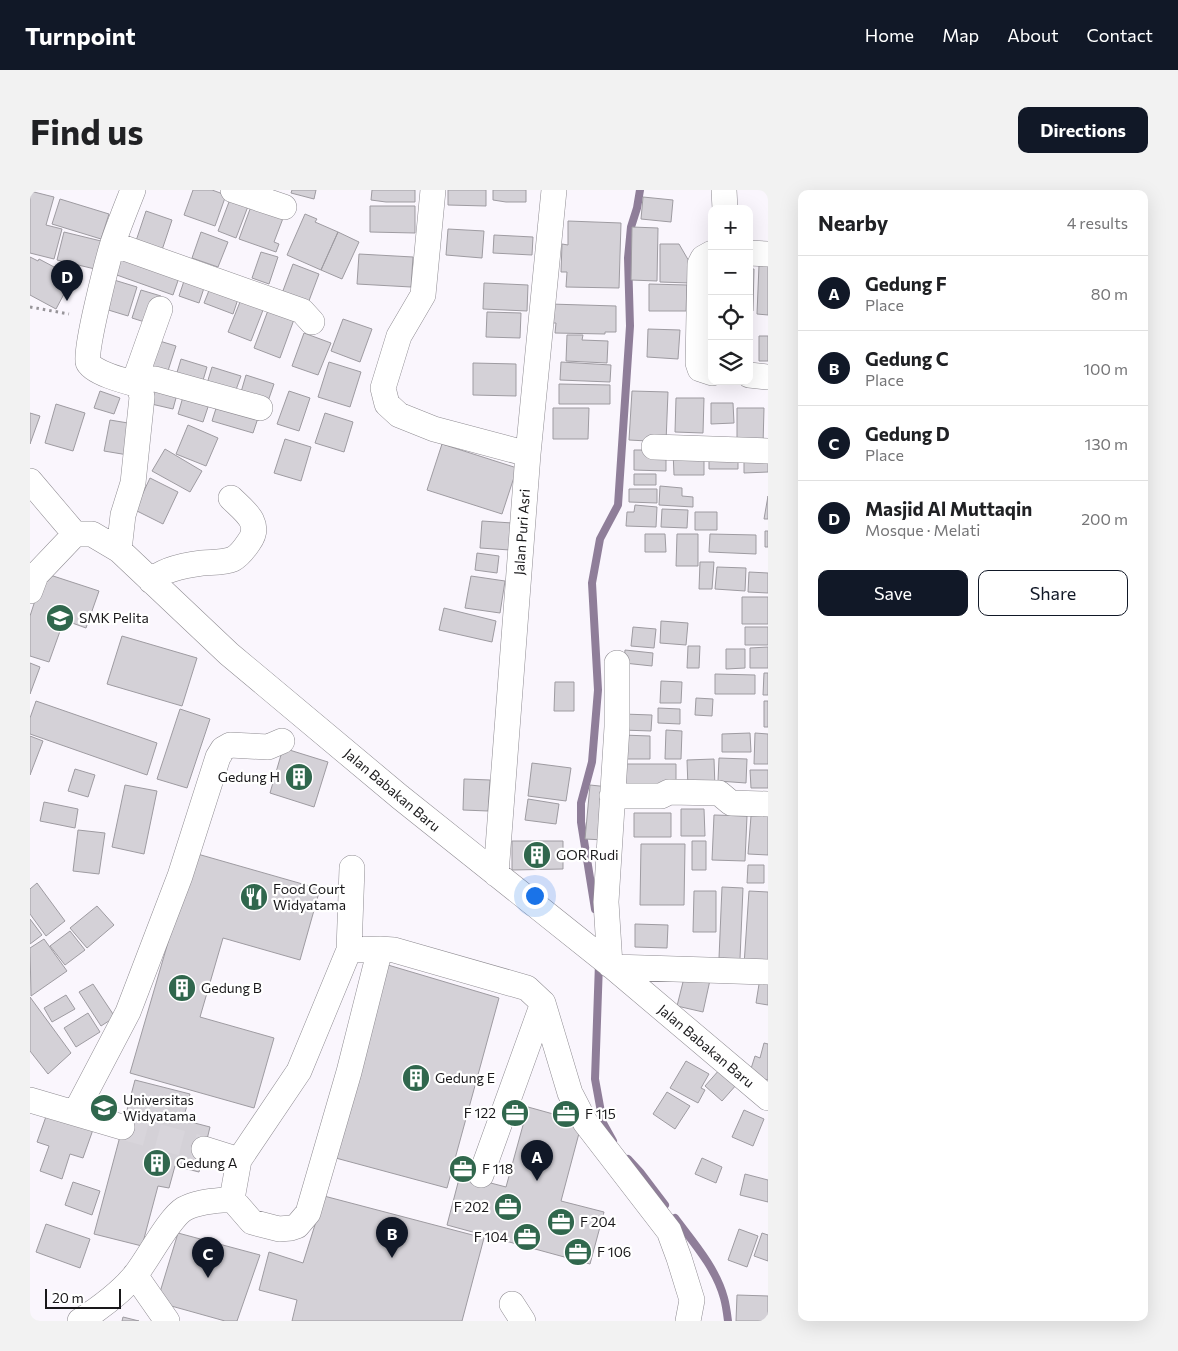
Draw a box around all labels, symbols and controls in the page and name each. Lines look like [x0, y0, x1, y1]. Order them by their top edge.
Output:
text: Turnpoint [25, 21, 136, 50]
text: Home [865, 24, 914, 46]
text: Map [942, 24, 979, 46]
text: About [1007, 24, 1059, 46]
text: Contact [1087, 24, 1153, 46]
button: Directions [1018, 107, 1148, 153]
text: Find us [30, 109, 144, 152]
map controls [708, 205, 753, 385]
button: + [708, 205, 753, 250]
text: Nearby [818, 210, 888, 235]
text: 4 results [1067, 213, 1128, 232]
button: − [708, 250, 753, 295]
pin: D [51, 260, 83, 301]
text: Gedung F [865, 272, 947, 295]
text: A [828, 284, 840, 303]
text: 80 m [1091, 284, 1128, 303]
button: locate [708, 295, 753, 340]
text: Place [865, 295, 904, 314]
button: layers [708, 340, 753, 385]
text: Gedung C [865, 347, 949, 370]
text: B [829, 359, 839, 378]
text: 100 m [1083, 359, 1128, 378]
text: Place [865, 370, 904, 389]
text: Gedung D [865, 422, 950, 445]
text: C [829, 434, 839, 453]
text: 130 m [1085, 434, 1128, 453]
text: Place [865, 445, 904, 464]
street label: Jalan Puri Asri [510, 488, 533, 576]
text: Masjid Al Muttaqin [865, 497, 1032, 520]
text: D [828, 509, 840, 528]
text: 200 m [1081, 509, 1128, 528]
text: Mosque · Melati [865, 520, 980, 539]
button: Save [818, 570, 968, 616]
button: Share [978, 570, 1128, 616]
school or university icon: SMK Pelita [45, 603, 75, 633]
place label: SMK Pelita [79, 609, 149, 626]
street label: Jalan Babakan Baru [341, 744, 444, 835]
building icon: Gedung H [284, 762, 314, 792]
place label: Gedung H [218, 768, 280, 785]
building icon: GOR Rudi [522, 840, 552, 870]
place label: GOR Rudi [556, 846, 619, 863]
place label: Food Court Widyatama [273, 880, 346, 913]
restaurant icon: Food Court Widyatama [239, 882, 269, 912]
your location [522, 883, 548, 909]
building icon: Gedung B [167, 973, 197, 1003]
place label: Gedung B [201, 979, 262, 996]
street label: Jalan Babakan Baru [655, 1000, 758, 1091]
building icon: Gedung E [401, 1063, 431, 1093]
place label: Gedung E [435, 1069, 495, 1086]
place label: Universitas Widyatama [123, 1091, 196, 1124]
school or university icon: Universitas Widyatama [89, 1093, 119, 1123]
office icon: F 122 [500, 1098, 530, 1128]
office icon: F 115 [551, 1099, 581, 1129]
place label: F 122 [464, 1104, 496, 1121]
place label: F 115 [585, 1105, 616, 1122]
pin: A [521, 1140, 553, 1181]
building icon: Gedung A [142, 1148, 172, 1178]
place label: Gedung A [176, 1154, 238, 1171]
office icon: F 118 [448, 1154, 478, 1184]
place label: F 118 [482, 1160, 513, 1177]
office icon: F 202 [493, 1192, 523, 1222]
place label: F 202 [454, 1198, 489, 1215]
office icon: F 204 [546, 1207, 576, 1237]
place label: F 204 [580, 1213, 617, 1230]
pin: B [376, 1217, 408, 1258]
office icon: F 104 [512, 1222, 542, 1252]
place label: F 104 [474, 1228, 509, 1245]
pin: C [192, 1237, 224, 1278]
office icon: F 106 [563, 1237, 593, 1267]
place label: F 106 [597, 1243, 631, 1260]
scale bar [45, 1286, 121, 1309]
text: 20 m [52, 1289, 84, 1306]

